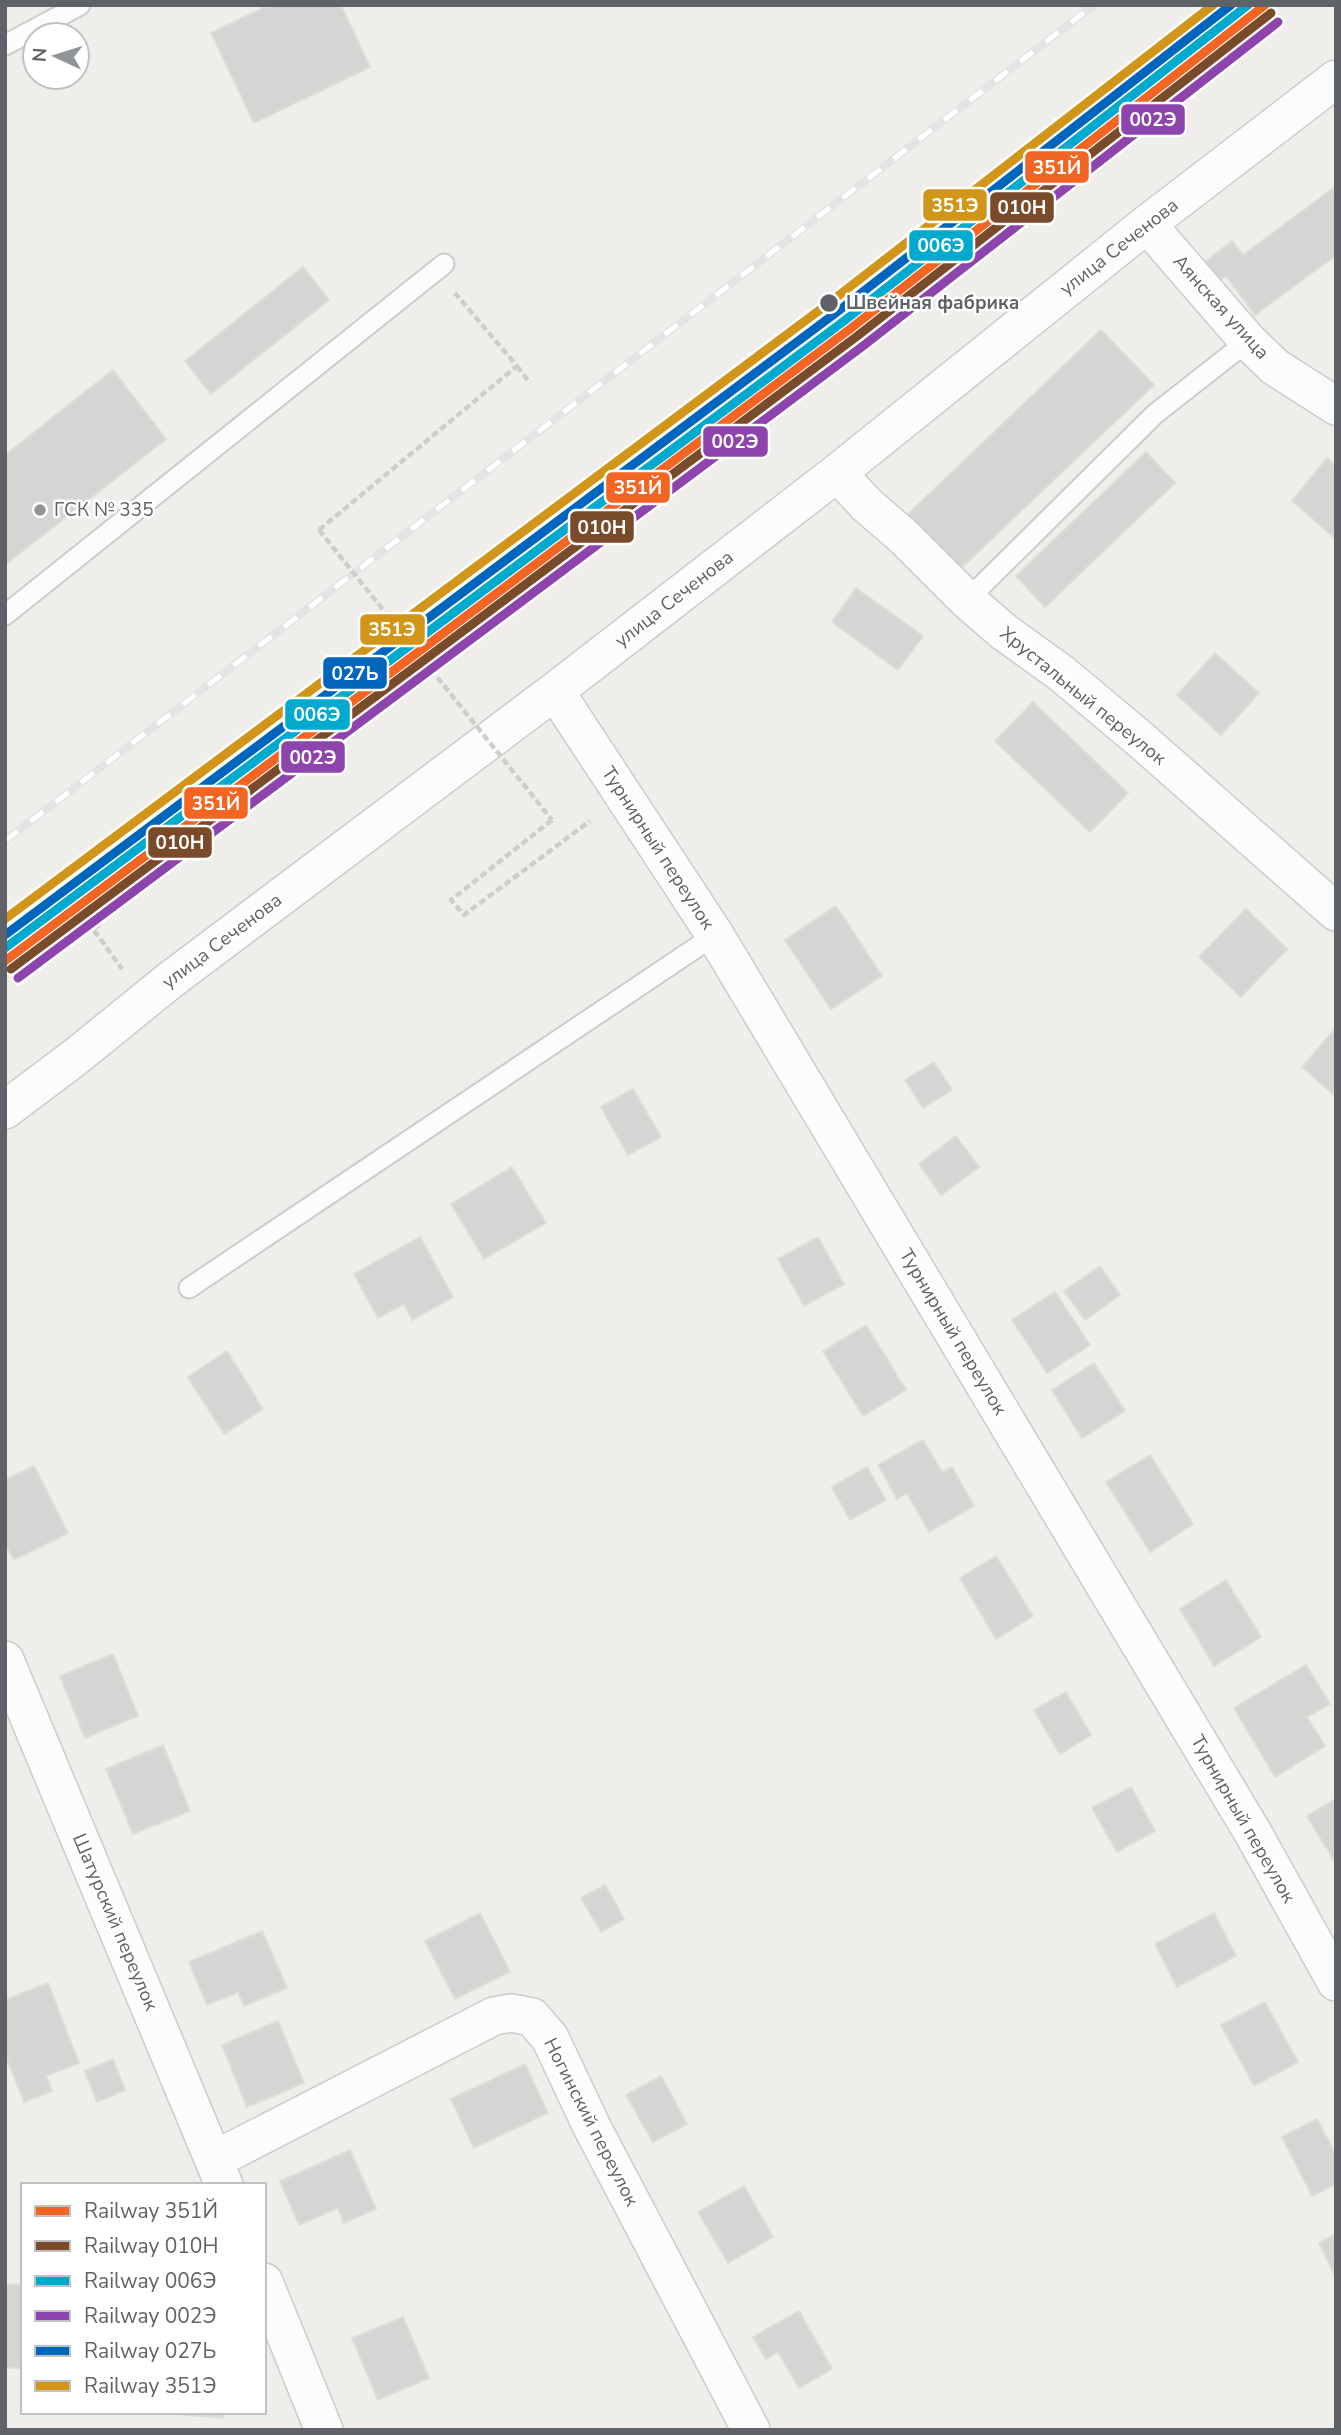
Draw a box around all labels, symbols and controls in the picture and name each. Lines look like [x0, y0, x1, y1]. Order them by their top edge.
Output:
north arrow [21, 21, 91, 91]
text: N [27, 47, 54, 63]
line badge: 002Э [1120, 103, 1186, 136]
text: 002Э [1129, 107, 1177, 133]
line badge: 351Й [1024, 150, 1090, 184]
text: 351Й [1033, 155, 1081, 181]
line badge: 351Э [922, 188, 988, 222]
line badge: 010Н [989, 191, 1055, 224]
street label: улица Сеченова [1054, 192, 1184, 302]
text: 351Э [931, 193, 979, 219]
text: 010Н [998, 195, 1046, 221]
line badge: 006Э [908, 229, 974, 262]
text: 006Э [917, 233, 965, 259]
street label: Аянская улица [1167, 249, 1275, 365]
place label: Швейная фабрика [846, 290, 1019, 316]
marker: Швейная фабрика [818, 292, 840, 314]
line badge: 002Э [702, 425, 769, 458]
text: 002Э [711, 429, 759, 455]
line badge: 351Й [605, 471, 671, 504]
text: 351Й [614, 475, 662, 501]
place label: ГСК № 335 [54, 497, 154, 523]
marker: ГСК № 335 [32, 502, 48, 518]
line badge: 010Н [569, 510, 635, 544]
text: 010Н [578, 515, 626, 541]
street label: улица Сеченова [609, 544, 739, 654]
line badge: 351Э [359, 613, 426, 646]
text: 351Э [368, 617, 416, 643]
street label: Хрустальный переулок [994, 621, 1172, 771]
line badge: 027Ь [322, 656, 388, 690]
text: 027Ь [332, 661, 379, 687]
line badge: 006Э [284, 698, 351, 731]
text: 006Э [293, 702, 341, 728]
line badge: 002Э [280, 740, 346, 774]
text: 002Э [289, 745, 337, 771]
street label: Турнирный переулок [595, 761, 721, 935]
line badge: 351Й [183, 786, 249, 820]
text: 351Й [192, 791, 240, 817]
line badge: 010Н [147, 826, 213, 859]
text: 010Н [156, 830, 204, 856]
street label: улица Сеченова [157, 887, 287, 995]
street label: Турнирный переулок [893, 1244, 1013, 1420]
street label: Турнирный переулок [1184, 1730, 1302, 1908]
street label: Шатурский переулок [66, 1830, 164, 2014]
street label: Ногинский переулок [537, 2033, 645, 2211]
legend [21, 2183, 266, 2414]
text: Railway 351Й [84, 2197, 218, 2225]
text: Railway 010Н [84, 2232, 218, 2260]
text: Railway 006Э [84, 2267, 217, 2295]
text: Railway 002Э [84, 2302, 217, 2330]
text: Railway 027Ь [84, 2337, 216, 2365]
text: Railway 351Э [84, 2372, 217, 2400]

